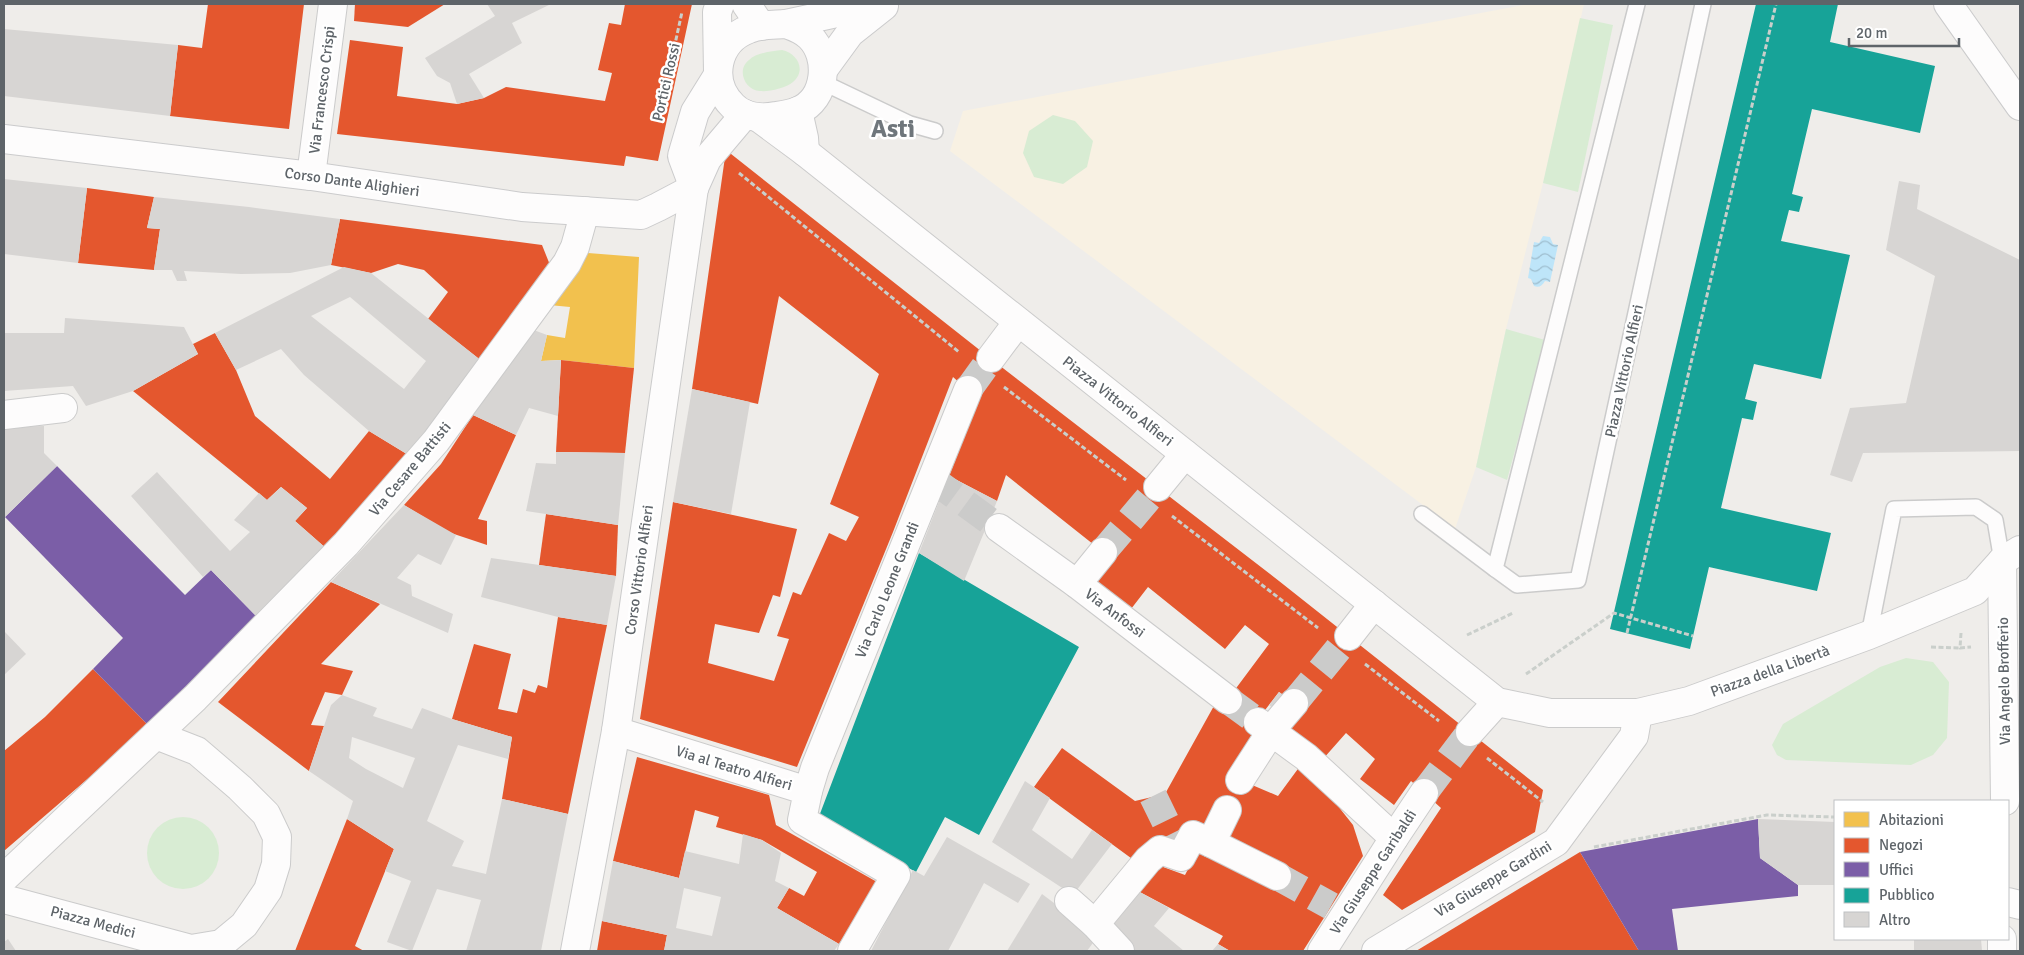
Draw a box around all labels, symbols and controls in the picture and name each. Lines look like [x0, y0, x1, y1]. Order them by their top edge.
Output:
scale bar [1849, 15, 1959, 47]
text: 20 m [1856, 24, 1887, 42]
street label: Via Francesco Crispi [305, 25, 339, 155]
street label: Portici Rossi [648, 41, 684, 123]
district label: Asti [871, 113, 915, 144]
street label: Corso Dante Alighieri [283, 164, 421, 200]
street label: Piazza Vittorio Alfieri [1601, 303, 1647, 439]
street label: Piazza Vittorio Alfieri [1059, 352, 1177, 450]
street label: Via Cesare Battisti [365, 418, 455, 520]
street label: Corso Vittorio Alfieri [621, 504, 657, 636]
street label: Via Carlo Leone Grandi [851, 519, 923, 661]
street label: Via Anfossi [1081, 584, 1149, 642]
street label: Via Angelo Brofferio [1994, 617, 2014, 745]
street label: Piazza della Libertà [1708, 641, 1832, 701]
street label: Via al Teatro Alfieri [674, 742, 794, 794]
legend [1834, 800, 2009, 940]
street label: Via Giuseppe Garibaldi [1326, 806, 1420, 938]
text: Abitazioni [1879, 811, 1944, 829]
text: Negozi [1879, 836, 1923, 854]
street label: Via Giuseppe Gardini [1431, 837, 1555, 921]
text: Uffici [1879, 861, 1914, 879]
text: Pubblico [1879, 886, 1935, 904]
street label: Piazza Medici [48, 902, 138, 942]
text: Altro [1879, 911, 1911, 929]

